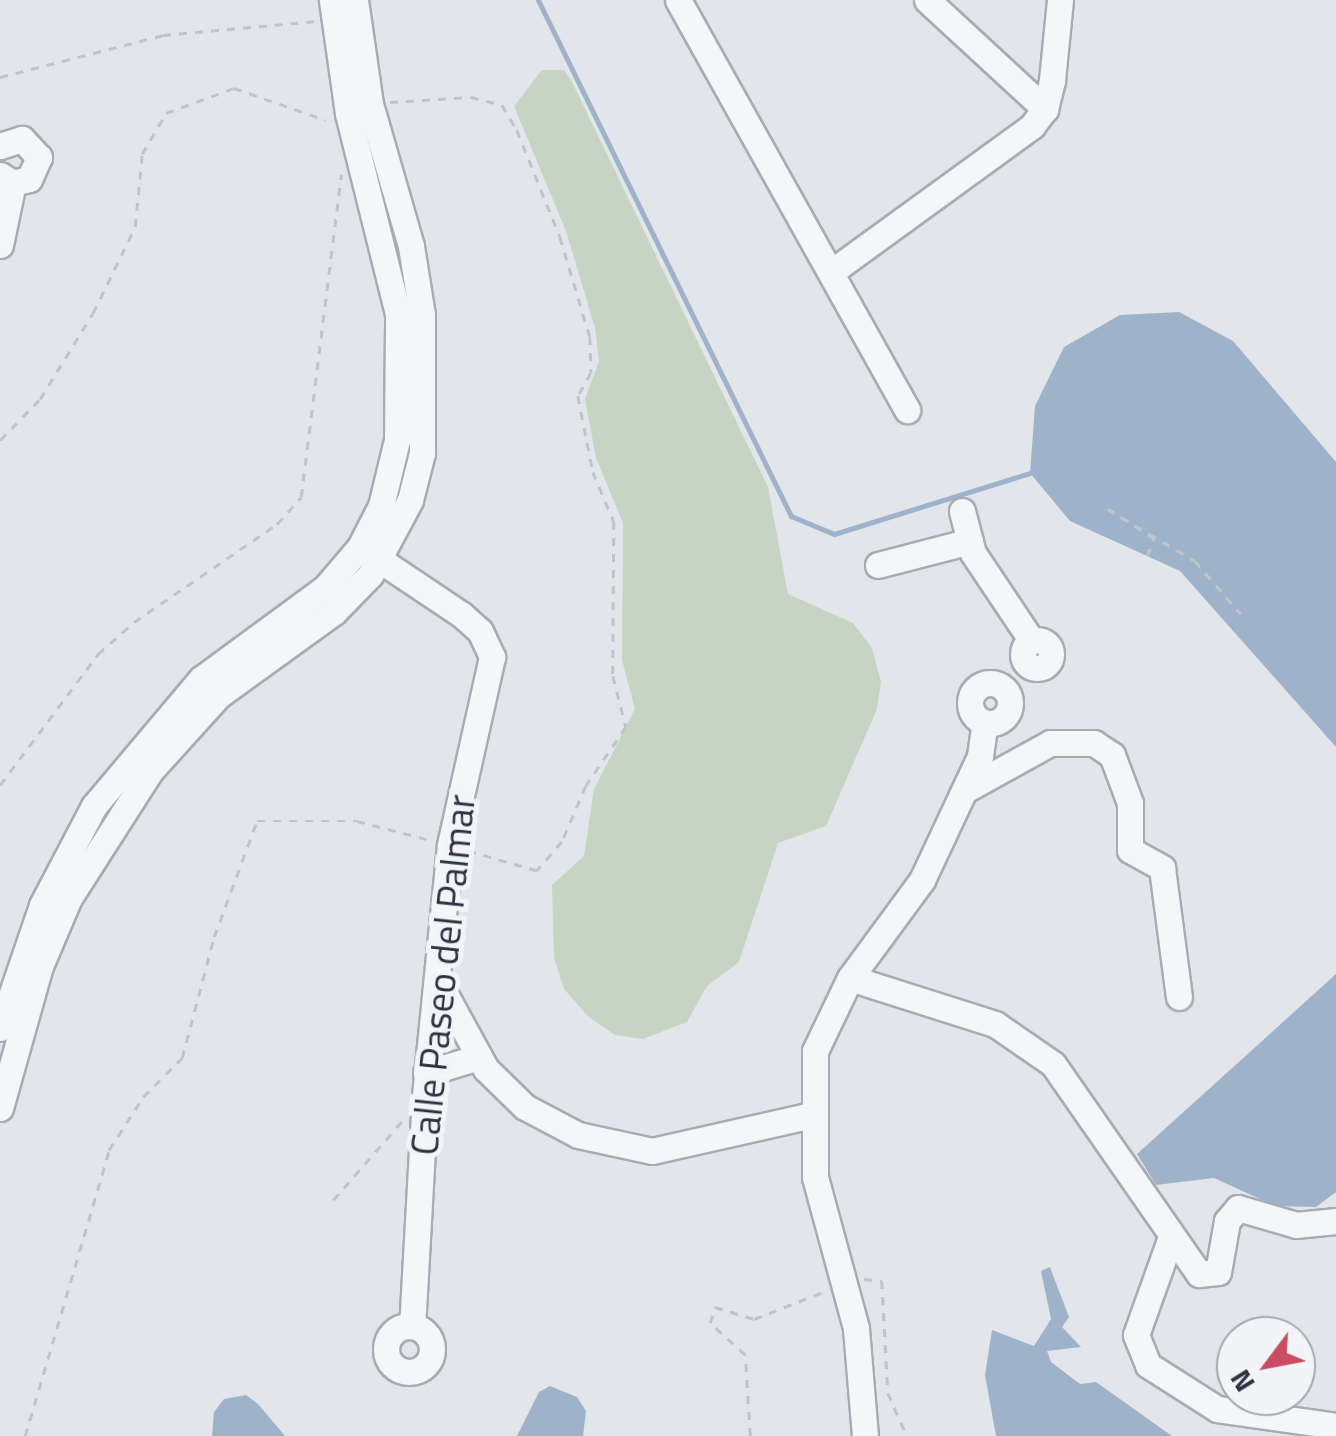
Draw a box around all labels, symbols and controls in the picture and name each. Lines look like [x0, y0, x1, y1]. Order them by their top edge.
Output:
street label: Calle Paseo del Palmar [401, 793, 485, 1157]
north arrow [1216, 1316, 1316, 1416]
text: N [1218, 1361, 1265, 1401]

